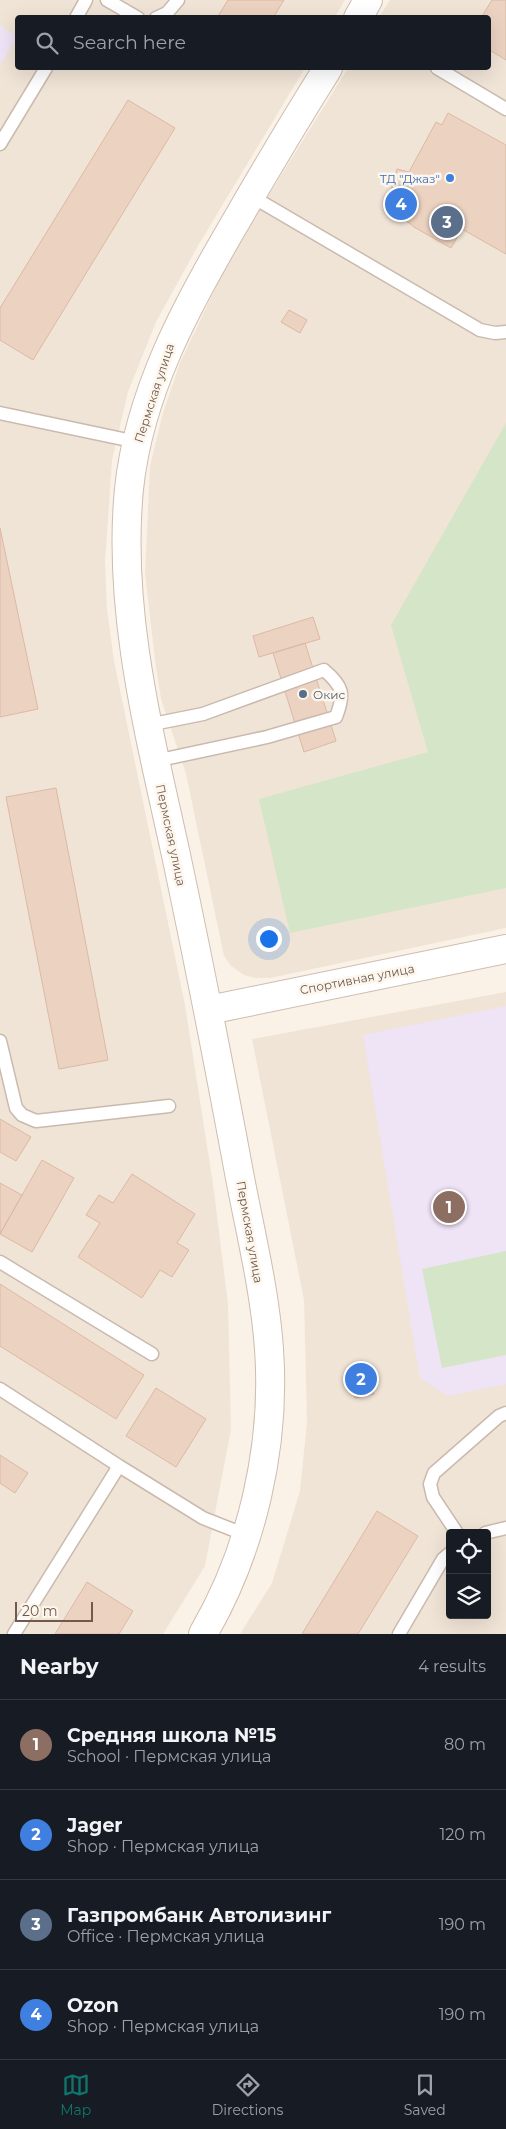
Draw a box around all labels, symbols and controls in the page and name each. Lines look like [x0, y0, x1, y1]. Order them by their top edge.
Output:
search box [15, 15, 491, 70]
icon: search [33, 29, 61, 57]
text: Search here [73, 31, 186, 54]
place label: ТД "Джаз" [380, 171, 440, 186]
marker: ТД "Джаз" [444, 172, 456, 184]
pin: 4 [385, 185, 417, 223]
pin: 3 [431, 203, 463, 241]
street label: Пермская улица [131, 341, 177, 445]
place label: Окис [313, 687, 345, 702]
marker: Окис [297, 688, 309, 700]
street label: Пермская улица [153, 783, 189, 887]
your location [256, 926, 282, 952]
street label: Спортивная улица [298, 961, 416, 997]
street label: Пермская улица [234, 1180, 266, 1284]
pin: 1 [433, 1188, 465, 1226]
pin: 2 [345, 1360, 377, 1398]
map controls [446, 1529, 491, 1619]
button: locate [446, 1529, 491, 1574]
button: layers [446, 1574, 491, 1619]
scale bar [15, 1599, 92, 1622]
text: 20 m [22, 1602, 58, 1620]
text: Nearby [20, 1654, 99, 1679]
text: 4 results [418, 1657, 486, 1676]
text: Средняя школа №15 [67, 1724, 276, 1747]
text: 1 [33, 1735, 39, 1754]
text: 80 m [444, 1735, 486, 1754]
text: School · Пермская улица [67, 1747, 271, 1766]
text: Jager [67, 1814, 123, 1837]
text: 2 [31, 1825, 41, 1844]
text: 120 m [439, 1825, 486, 1844]
text: Shop · Пермская улица [67, 1837, 259, 1856]
text: Газпромбанк Автолизинг [67, 1904, 331, 1927]
text: 3 [31, 1915, 41, 1934]
text: 190 m [439, 1915, 486, 1934]
text: Office · Пермская улица [67, 1927, 265, 1946]
text: Ozon [67, 1994, 119, 2017]
text: 4 [30, 2005, 42, 2024]
text: 190 m [439, 2005, 486, 2024]
text: Shop · Пермская улица [67, 2017, 259, 2036]
tab: Map [60, 2071, 91, 2119]
tab: Directions [212, 2071, 283, 2119]
tab: Saved [404, 2071, 446, 2119]

